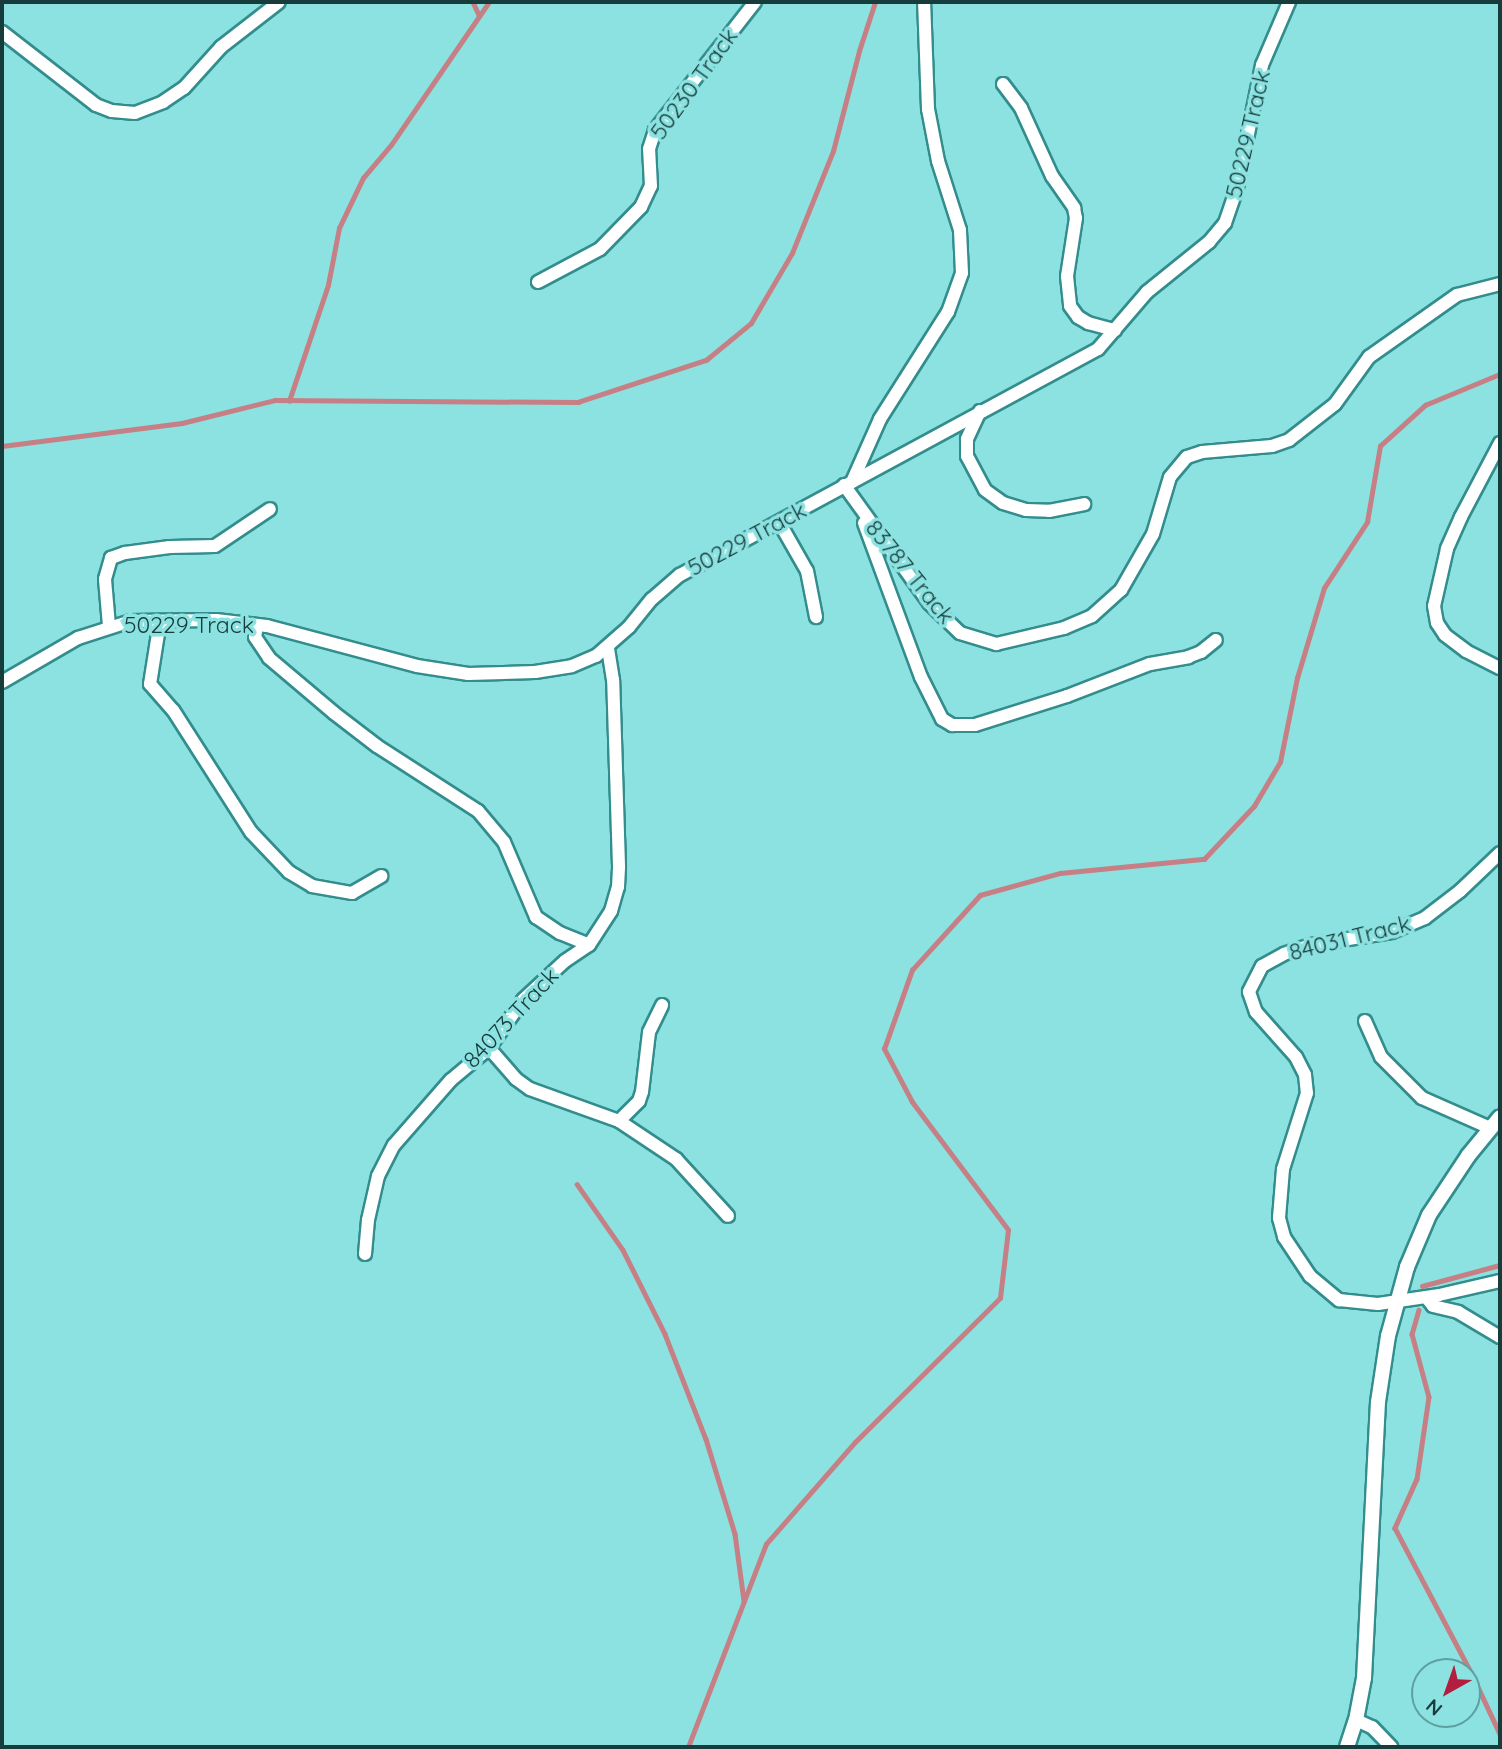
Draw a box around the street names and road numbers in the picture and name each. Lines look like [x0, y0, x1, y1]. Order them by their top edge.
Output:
street label: 50230 Track [645, 23, 743, 145]
street label: 50229 Track [1220, 68, 1276, 200]
street label: 50229 Track [683, 496, 811, 582]
street label: 83787 Track [860, 515, 960, 629]
street label: 50229 Track [124, 611, 254, 639]
street label: 84031 Track [1286, 910, 1414, 966]
street label: 84073 Track [458, 962, 564, 1074]

